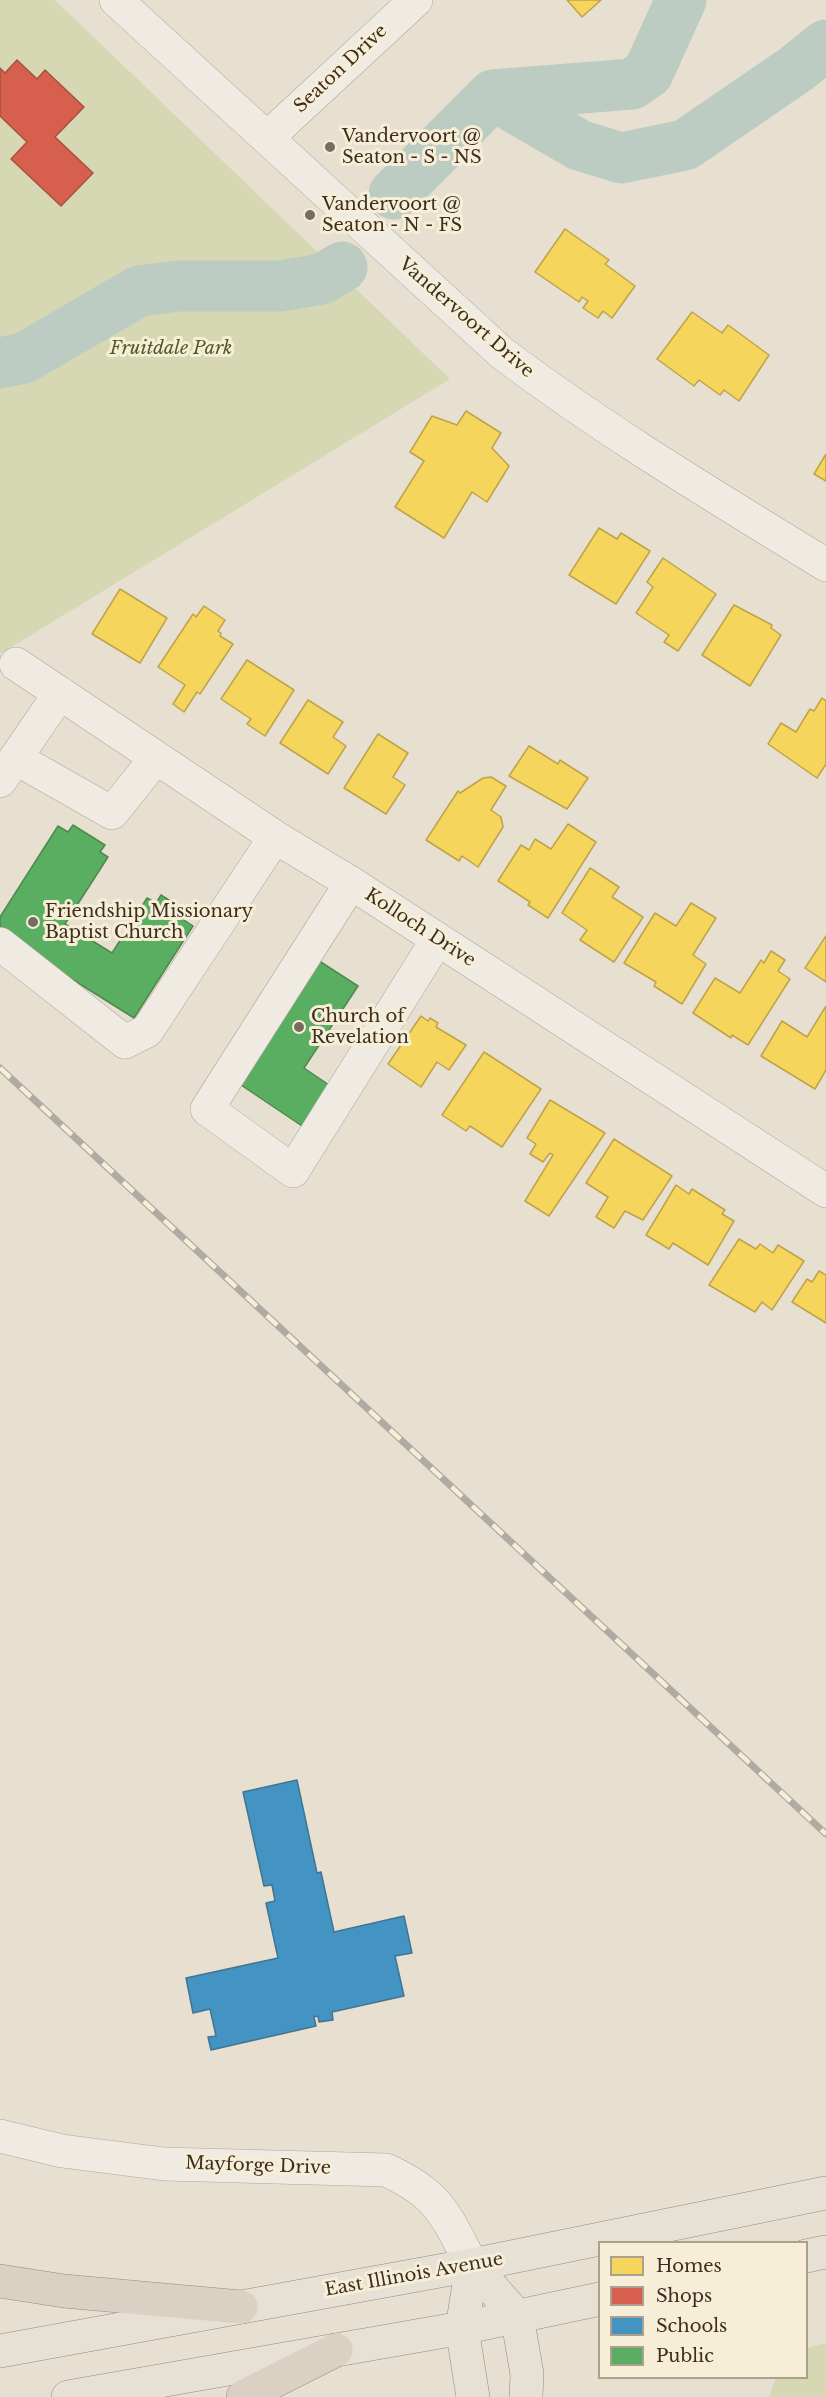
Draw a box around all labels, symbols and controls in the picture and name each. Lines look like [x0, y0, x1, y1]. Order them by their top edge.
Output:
street label: Seaton Drive [290, 20, 392, 118]
place label: Vandervoort @ Seaton - S - NS [342, 126, 482, 168]
marker: Vandervoort @ Seaton - S - NS [323, 140, 337, 154]
place label: Vandervoort @ Seaton - N - FS [322, 194, 462, 236]
marker: Vandervoort @ Seaton - N - FS [303, 208, 317, 222]
street label: Vandervoort Drive [394, 253, 538, 383]
park label: Fruitdale Park [110, 338, 232, 360]
street label: Kolloch Drive [361, 884, 479, 972]
place label: Friendship Missionary Baptist Church [45, 901, 253, 944]
marker: Friendship Missionary Baptist Church [26, 915, 40, 929]
place label: Church of Revelation [311, 1006, 409, 1048]
marker: Church of Revelation [292, 1020, 306, 1034]
street label: Mayforge Drive [185, 2153, 331, 2179]
legend [598, 2241, 808, 2379]
street label: East Illinois Avenue [323, 2249, 505, 2301]
text: Homes [656, 2255, 722, 2277]
text: Shops [656, 2285, 712, 2307]
text: Schools [656, 2315, 727, 2337]
text: Public [656, 2345, 714, 2367]

